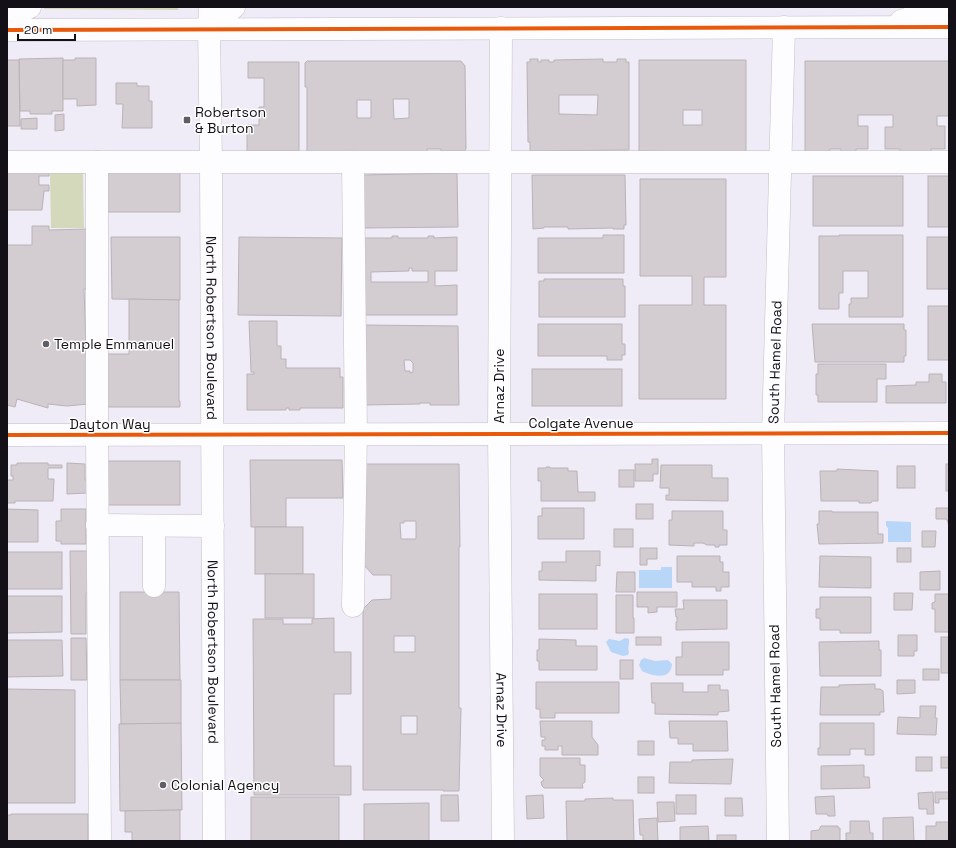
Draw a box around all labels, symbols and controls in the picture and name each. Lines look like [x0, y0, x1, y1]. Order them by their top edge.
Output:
scale bar [18, 16, 75, 42]
text: 20 m [24, 22, 52, 38]
place label: Robertson & Burton [195, 103, 266, 137]
marker: Robertson & Burton [182, 115, 192, 125]
street label: North Robertson Boulevard [202, 236, 221, 420]
street label: South Hamel Road [764, 300, 786, 424]
place label: Temple Emmanuel [54, 335, 174, 353]
marker: Temple Emmanuel [41, 339, 51, 349]
street label: Arnaz Drive [490, 348, 508, 424]
street label: Colgate Avenue [529, 414, 634, 432]
street label: Dayton Way [69, 415, 151, 433]
street label: North Robertson Boulevard [204, 560, 223, 744]
street label: South Hamel Road [765, 624, 785, 748]
street label: Arnaz Drive [492, 672, 511, 748]
place label: Colonial Agency [171, 776, 279, 794]
marker: Colonial Agency [158, 780, 168, 790]

